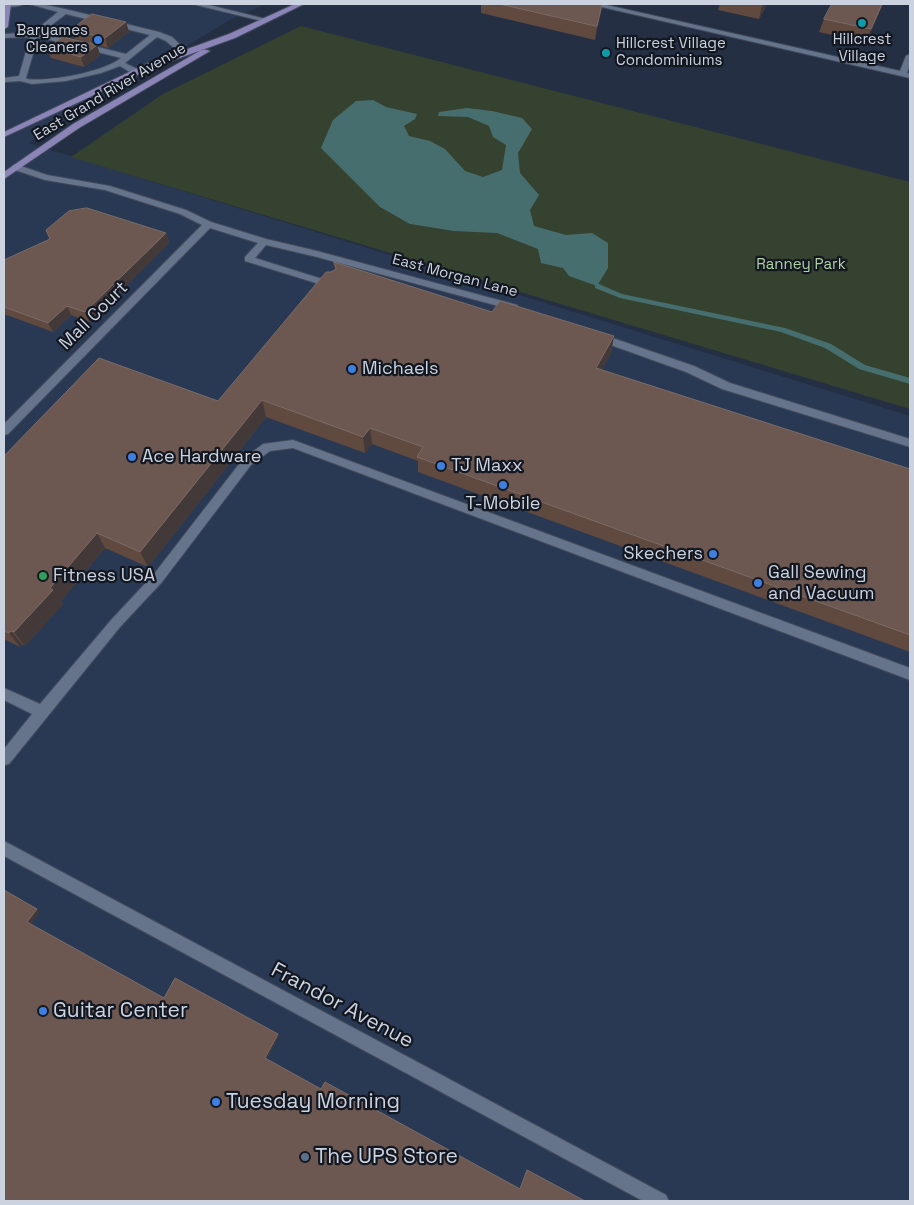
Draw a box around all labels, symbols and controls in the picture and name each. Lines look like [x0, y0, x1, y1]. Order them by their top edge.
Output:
marker: Hillcrest Village [856, 17, 868, 29]
place label: Baryames Cleaners [16, 22, 88, 57]
place label: Hillcrest Village [833, 31, 891, 66]
marker: Baryames Cleaners [92, 34, 104, 46]
place label: Hillcrest Village Condominiums [616, 35, 726, 70]
street label: East Grand River Avenue [31, 39, 189, 145]
marker: Hillcrest Village Condominiums [600, 47, 612, 59]
street label: East Morgan Lane [390, 251, 520, 301]
park label: Ranney Park [756, 256, 846, 274]
street label: Mall Court [55, 277, 133, 355]
place label: Michaels [362, 358, 438, 380]
marker: Michaels [346, 363, 358, 375]
place label: Ace Hardware [142, 446, 261, 468]
marker: Ace Hardware [126, 451, 138, 463]
place label: TJ Maxx [451, 455, 523, 477]
marker: TJ Maxx [435, 460, 447, 472]
marker: T-Mobile [497, 479, 509, 491]
place label: T-Mobile [465, 493, 541, 515]
place label: Skechers [624, 543, 703, 565]
marker: Skechers [707, 548, 719, 560]
place label: Gall Sewing and Vacuum [768, 562, 874, 604]
place label: Fitness USA [53, 565, 155, 587]
marker: Fitness USA [37, 570, 49, 582]
marker: Gall Sewing and Vacuum [752, 577, 764, 589]
street label: Frandor Avenue [266, 958, 418, 1054]
place label: Guitar Center [53, 998, 188, 1024]
marker: Guitar Center [37, 1005, 49, 1017]
place label: Tuesday Morning [226, 1089, 400, 1115]
marker: Tuesday Morning [210, 1096, 222, 1108]
place label: The UPS Store [315, 1144, 458, 1170]
marker: The UPS Store [299, 1151, 311, 1163]

